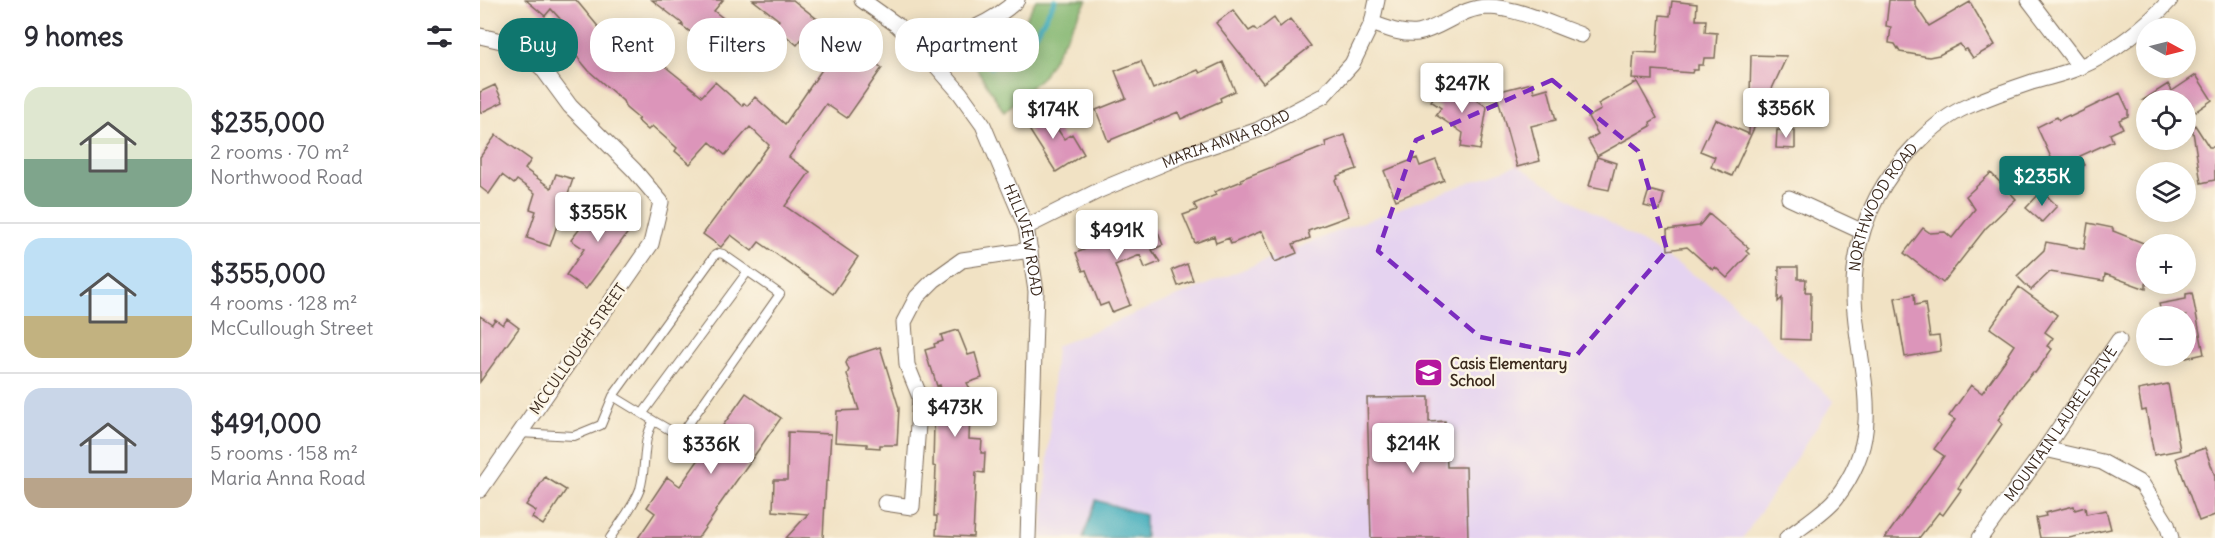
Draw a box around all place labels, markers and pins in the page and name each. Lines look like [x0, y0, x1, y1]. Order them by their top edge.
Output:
pin: $247K [1420, 63, 1504, 114]
pin: $356K [1744, 88, 1828, 139]
pin: $174K [1011, 89, 1095, 140]
pin: $235K [2000, 156, 2084, 207]
pin: $355K [556, 192, 640, 243]
pin: $491K [1075, 210, 1159, 261]
place label: Casis Elementary School [1450, 354, 1567, 390]
school or university icon: Casis Elementary School [1413, 357, 1445, 389]
pin: $473K [913, 387, 997, 438]
pin: $214K [1371, 423, 1455, 474]
pin: $336K [669, 424, 753, 475]

